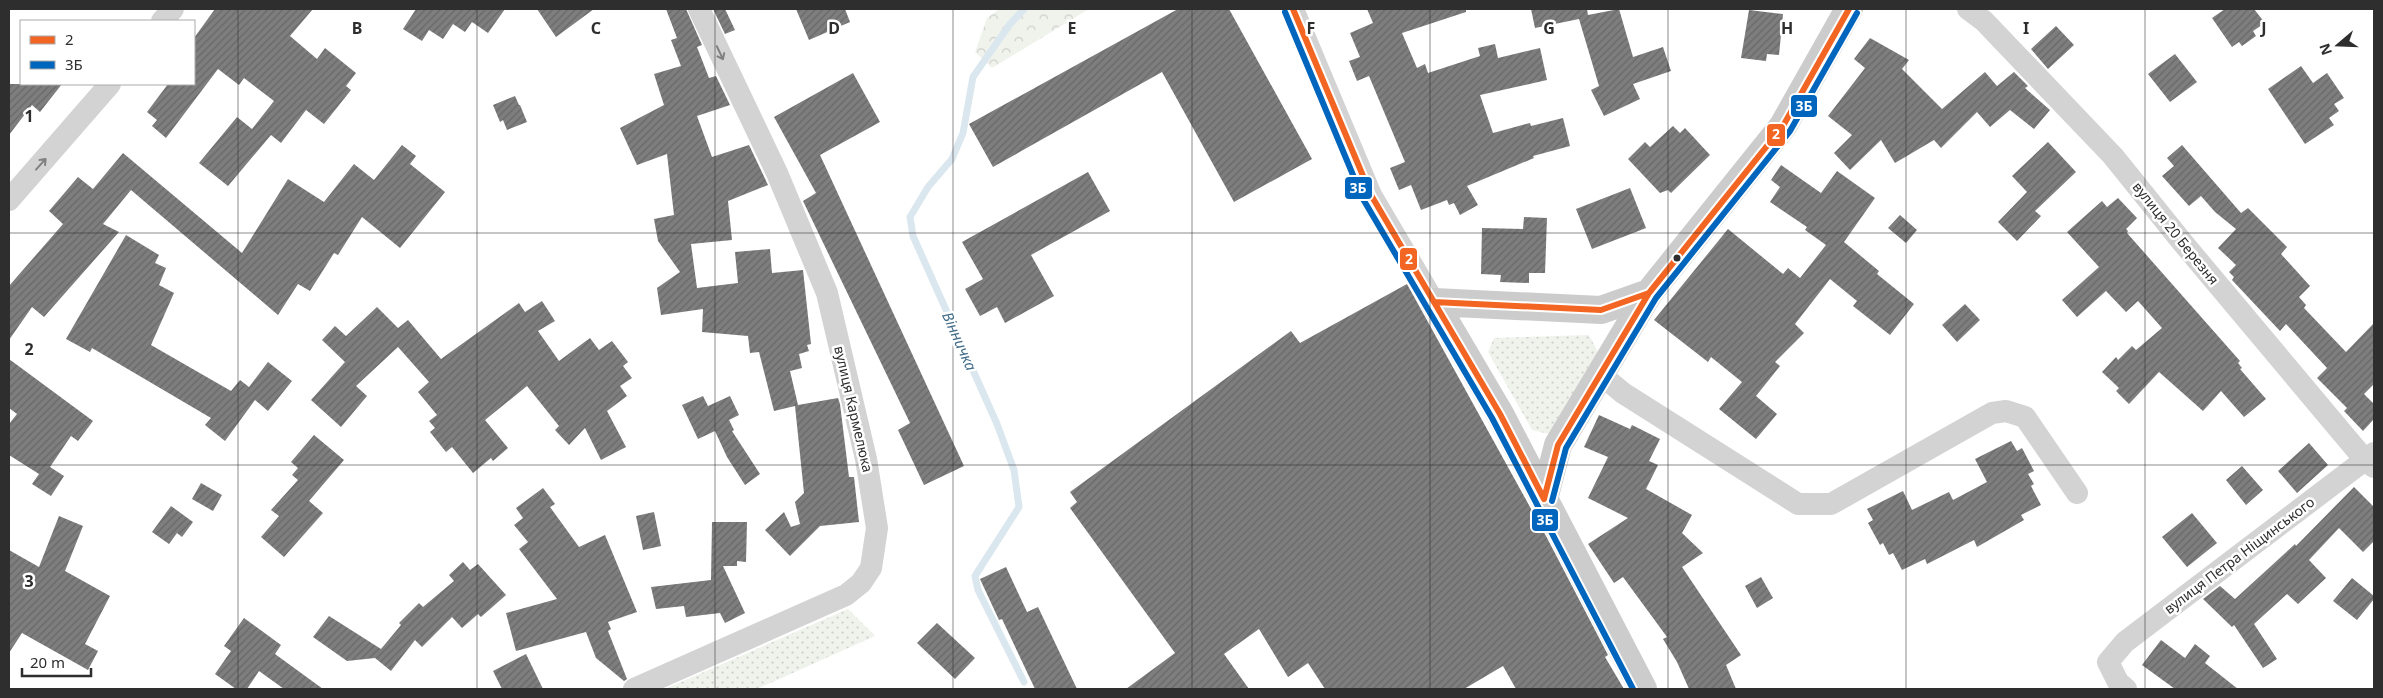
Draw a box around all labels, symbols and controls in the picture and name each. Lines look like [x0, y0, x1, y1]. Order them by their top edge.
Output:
text: B [352, 17, 362, 39]
text: C [591, 17, 601, 39]
text: D [828, 17, 840, 39]
text: E [1068, 17, 1077, 39]
text: F [1307, 17, 1315, 39]
text: G [1543, 17, 1555, 39]
text: H [1781, 17, 1793, 39]
text: I [2023, 17, 2029, 39]
text: J [2259, 17, 2267, 39]
legend [20, 20, 195, 85]
north arrow [2313, 20, 2363, 70]
text: 2 [65, 29, 74, 49]
text: N [2314, 41, 2336, 58]
one-way arrow [716, 45, 725, 60]
text: 3Б [65, 54, 83, 74]
line badge: 3Б [1790, 94, 1818, 118]
text: 3Б [1795, 96, 1813, 115]
text: 1 [24, 105, 34, 127]
line badge: 2 [1766, 123, 1786, 147]
text: 2 [1772, 124, 1780, 143]
one-way arrow [35, 157, 47, 170]
line badge: 3Б [1344, 176, 1373, 200]
text: 3Б [1349, 178, 1367, 197]
street label: вулиця 20 Березня [2129, 178, 2223, 288]
line badge: 2 [1399, 247, 1418, 271]
text: 2 [1405, 249, 1413, 268]
unlabelled marker [1672, 253, 1682, 263]
water label: Вінничка [938, 308, 982, 374]
text: 2 [24, 338, 34, 360]
street label: вулиця Кармелюка [830, 344, 878, 474]
street label: вулиця Петра Ніщинського [2160, 492, 2318, 618]
line badge: 3Б [1531, 508, 1559, 532]
text: 3Б [1536, 510, 1554, 529]
text: 3 [24, 570, 34, 592]
scale bar [22, 646, 91, 678]
text: 20 m [30, 652, 65, 672]

